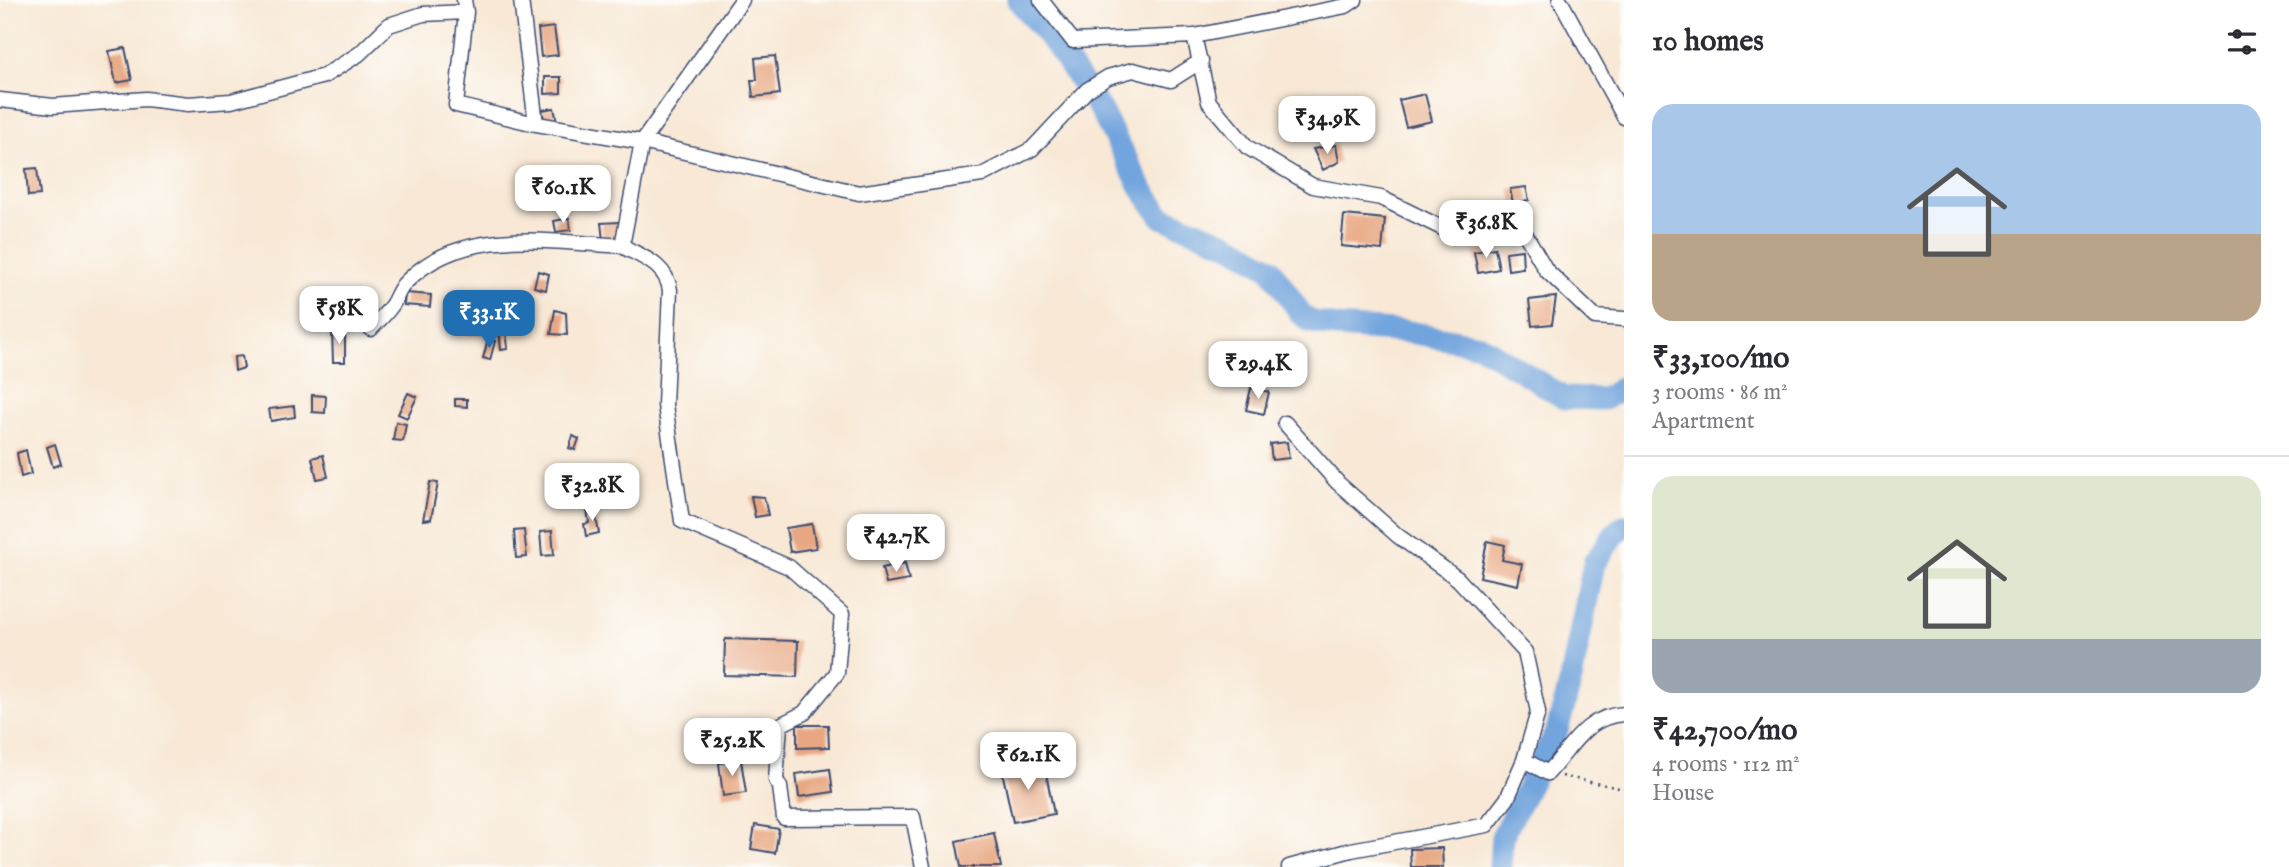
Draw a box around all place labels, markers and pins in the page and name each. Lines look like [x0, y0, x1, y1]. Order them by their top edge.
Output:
pin: ₹34.9K [1270, 96, 1384, 156]
pin: ₹60.1K [506, 166, 620, 225]
pin: ₹36.8K [1429, 201, 1543, 260]
pin: ₹58K [298, 286, 380, 346]
pin: ₹33.1K [432, 290, 546, 350]
pin: ₹29.4K [1201, 342, 1315, 401]
pin: ₹32.8K [535, 463, 649, 523]
pin: ₹42.7K [839, 514, 953, 574]
pin: ₹25.2K [675, 718, 789, 778]
pin: ₹62.1K [971, 732, 1085, 792]

